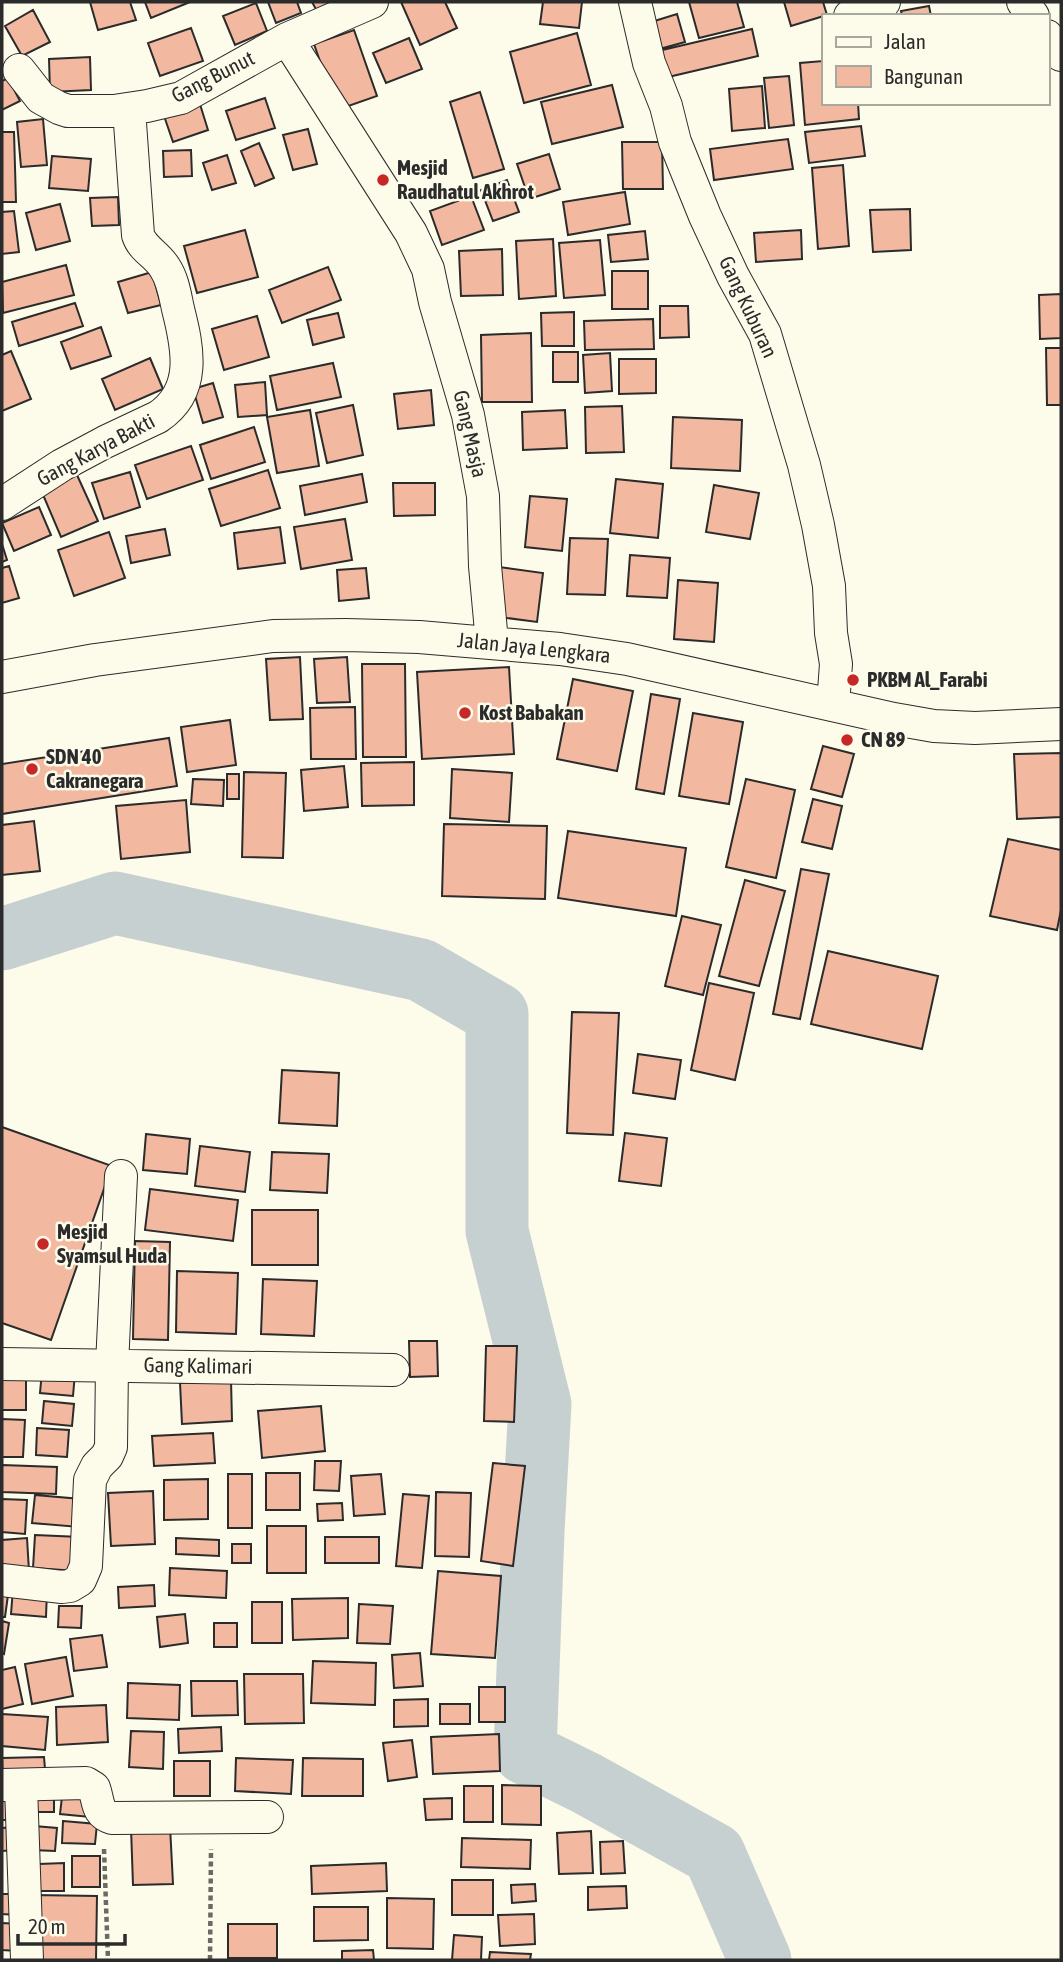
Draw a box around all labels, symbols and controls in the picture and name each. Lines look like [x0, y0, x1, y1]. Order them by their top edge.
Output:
legend [822, 14, 1049, 105]
text: Jalan [884, 29, 926, 53]
street label: Gang Bunut [167, 45, 258, 107]
text: Bangunan [884, 64, 963, 88]
place label: Mesjid Raudhatul Akhrot [397, 155, 534, 203]
marker: Mesjid Raudhatul Akhrot [375, 172, 391, 188]
street label: Gang Kuburan [715, 252, 783, 361]
street label: Gang Masja [449, 388, 493, 480]
street label: Gang Karya Bakti [33, 408, 158, 490]
street label: Jalan Jaya Lengkara [456, 627, 612, 667]
place label: PKBM Al_Farabi [867, 667, 987, 691]
marker: PKBM Al_Farabi [845, 672, 861, 688]
place label: Kost Babakan [479, 700, 584, 724]
marker: Kost Babakan [457, 705, 473, 721]
place label: CN 89 [861, 727, 906, 751]
marker: CN 89 [839, 732, 855, 748]
place label: SDN 40 Cakranegara [46, 744, 144, 792]
marker: SDN 40 Cakranegara [24, 761, 40, 777]
place label: Mesjid Syamsul Huda [57, 1219, 167, 1267]
marker: Mesjid Syamsul Huda [35, 1236, 51, 1252]
street label: Gang Kalimari [143, 1352, 253, 1378]
scale bar [18, 1902, 124, 1946]
text: 20 m [28, 1914, 66, 1938]

